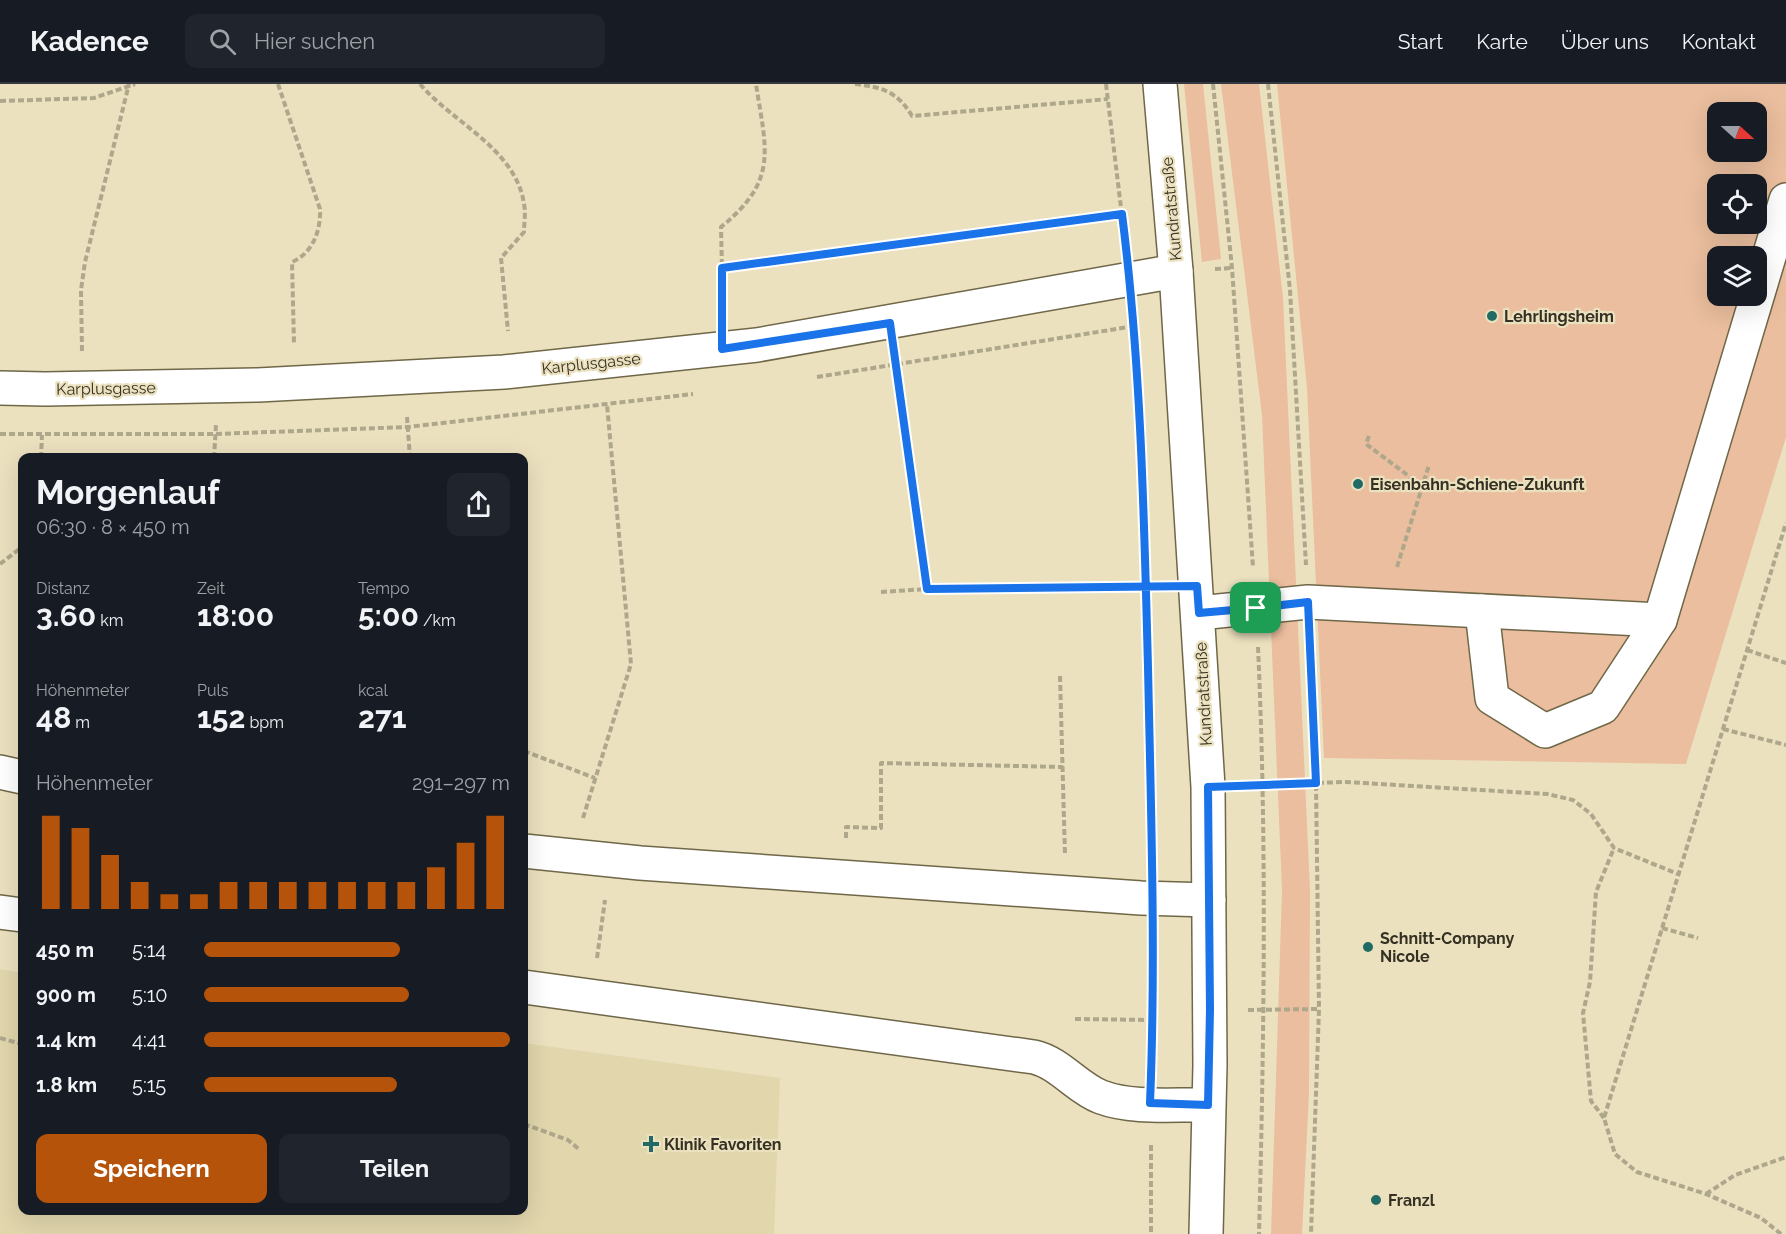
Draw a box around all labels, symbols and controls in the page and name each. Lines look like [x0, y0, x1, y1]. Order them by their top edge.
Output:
search box [185, 14, 605, 68]
text: Kadence [30, 25, 149, 58]
icon: search [206, 25, 239, 58]
text: Hier suchen [254, 28, 375, 54]
text: Start [1398, 29, 1443, 54]
text: Karte [1476, 29, 1528, 54]
text: Über uns [1561, 29, 1649, 54]
text: Kontakt [1682, 29, 1756, 54]
north arrow [1707, 102, 1767, 162]
map controls [1707, 102, 1767, 306]
street label: Kundratstraße [1158, 156, 1185, 262]
button: locate [1707, 174, 1767, 234]
button: layers [1707, 246, 1767, 306]
place label: Lehrlingsheim [1504, 307, 1614, 326]
marker: Lehrlingsheim [1485, 309, 1499, 323]
street label: Karplusgasse [541, 349, 642, 378]
street label: Karplusgasse [56, 378, 156, 399]
text: Morgenlauf [36, 473, 219, 512]
button: share [447, 473, 510, 536]
place label: Eisenbahn-Schiene-Zukunft [1370, 475, 1585, 494]
marker: Eisenbahn-Schiene-Zukunft [1351, 477, 1365, 491]
text: 06:30 · 8 × 450 m [36, 515, 190, 539]
text: Distanz [36, 579, 90, 598]
text: Zeit [197, 579, 225, 598]
text: Tempo [358, 579, 409, 598]
pin [1230, 582, 1281, 633]
icon: arrive [1239, 591, 1272, 624]
text: 3.60 [36, 598, 96, 633]
text: 18:00 [197, 598, 274, 633]
text: 5:00 [358, 598, 419, 633]
text: km [96, 611, 123, 630]
text: /km [419, 611, 456, 630]
street label: Kundratstraße [1191, 642, 1216, 746]
text: Höhenmeter [36, 681, 130, 700]
text: Puls [197, 681, 229, 700]
text: kcal [358, 681, 388, 700]
text: 48 [36, 700, 71, 735]
text: 152 [197, 700, 245, 735]
text: 271 [358, 700, 407, 735]
text: m [71, 713, 90, 732]
text: bpm [245, 713, 284, 732]
text: Höhenmeter [36, 771, 153, 795]
text: 291–297 m [412, 771, 510, 795]
place label: Schnitt-Company Nicole [1380, 929, 1515, 966]
text: 450 m [36, 938, 94, 962]
text: 5:14 [132, 938, 166, 962]
marker: Schnitt-Company Nicole [1361, 940, 1375, 954]
text: 900 m [36, 983, 96, 1007]
text: 5:10 [132, 983, 167, 1007]
text: 1.4 km [36, 1028, 96, 1052]
text: 4:41 [132, 1028, 166, 1052]
text: 1.8 km [36, 1073, 97, 1097]
text: 5:15 [132, 1073, 166, 1097]
button: Speichern [36, 1134, 267, 1203]
button: Teilen [279, 1134, 510, 1203]
marker: Klinik Favoriten [642, 1135, 660, 1153]
place label: Klinik Favoriten [664, 1135, 782, 1154]
place label: Franzl [1388, 1191, 1436, 1210]
marker: Franzl [1369, 1193, 1383, 1207]

